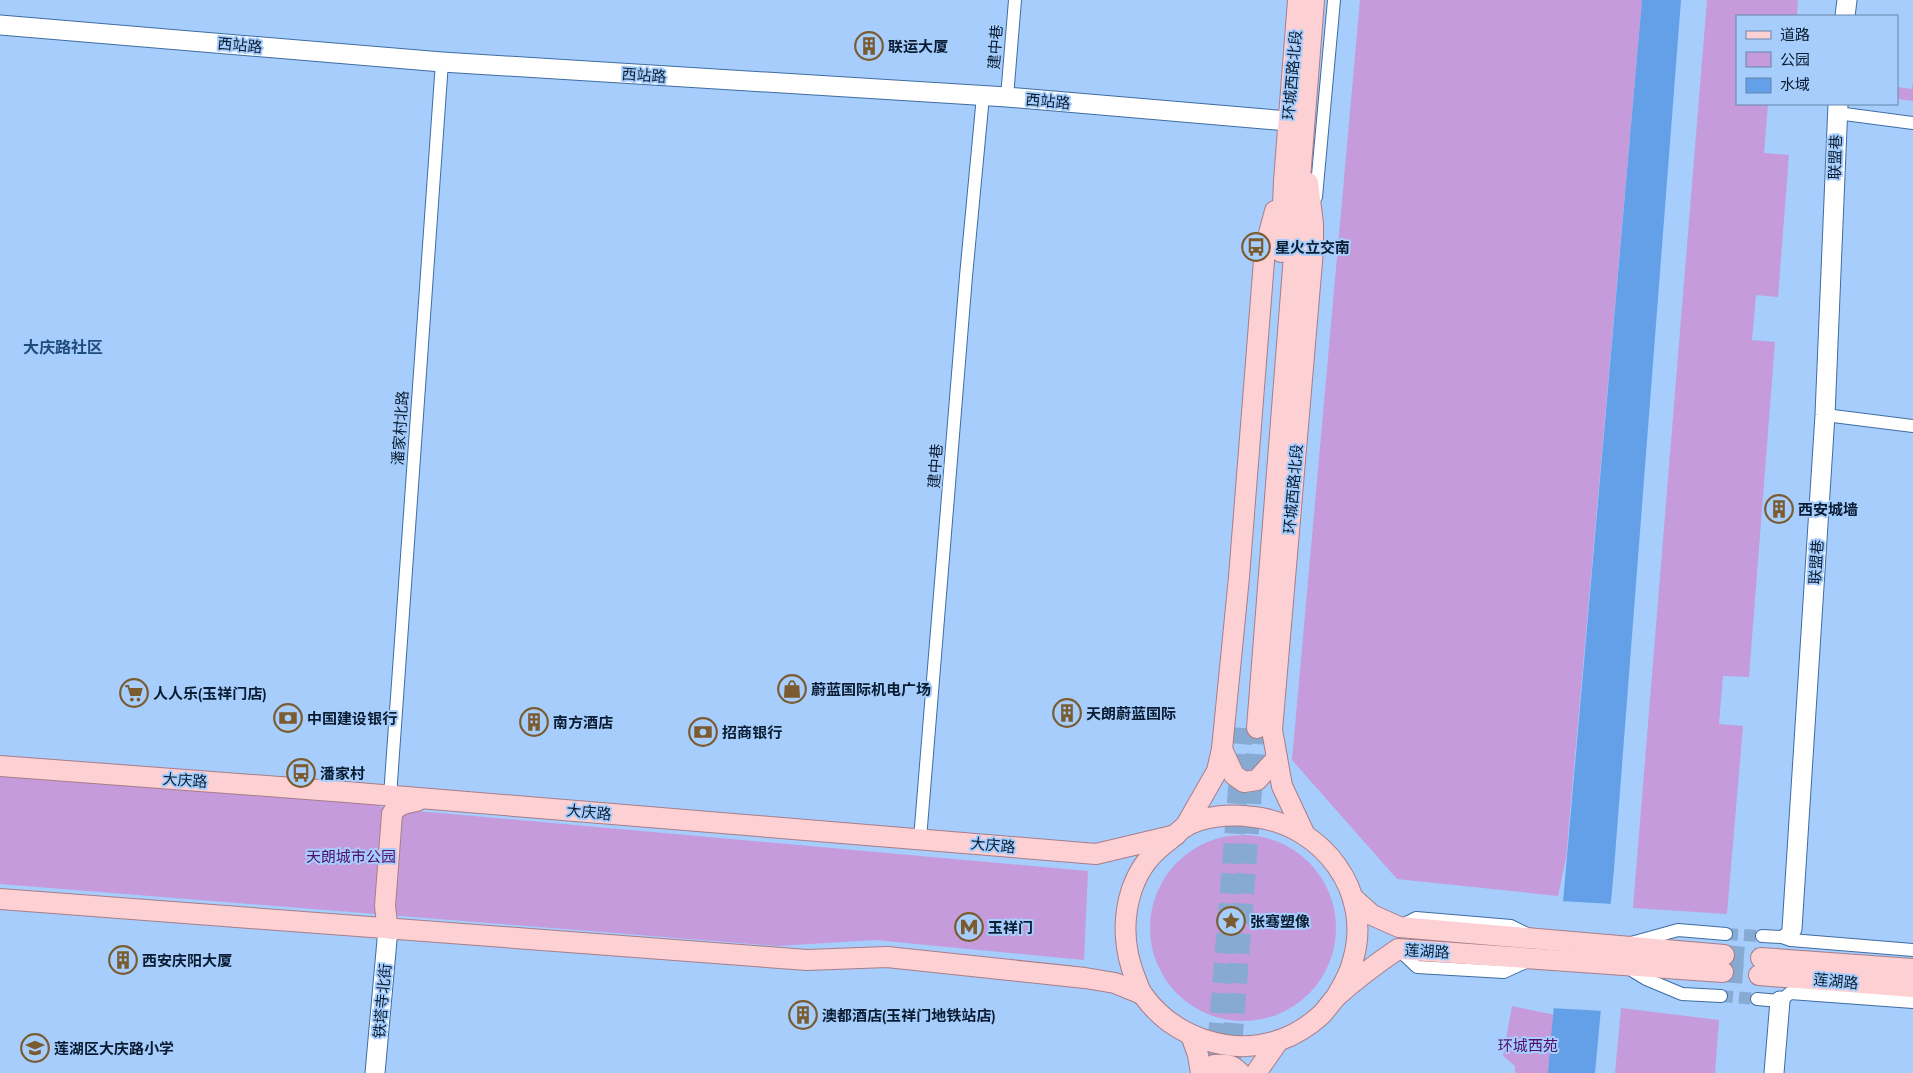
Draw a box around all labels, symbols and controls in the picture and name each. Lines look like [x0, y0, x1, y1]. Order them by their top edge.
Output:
legend [1736, 15, 1898, 105]
street label: 建中巷 [984, 24, 1006, 70]
text: 道路 [1780, 25, 1810, 44]
street label: 环城西路北段 [1279, 29, 1305, 121]
building icon: 联运大厦 [854, 31, 884, 61]
street label: 西站路 [217, 34, 263, 56]
place label: 联运大厦 [888, 37, 948, 56]
text: 公园 [1780, 50, 1810, 69]
street label: 西站路 [621, 64, 667, 86]
text: 水域 [1780, 75, 1810, 94]
street label: 西站路 [1025, 90, 1071, 112]
street label: 联盟巷 [1825, 134, 1845, 180]
bus stop icon: 星火立交南 [1241, 232, 1271, 262]
place label: 星火立交南 [1275, 238, 1350, 257]
district label: 大庆路社区 [23, 337, 103, 357]
street label: 潘家村北路 [388, 390, 412, 466]
street label: 建中巷 [924, 443, 946, 489]
street label: 环城西路北段 [1280, 443, 1306, 535]
building icon: 西安城墙 [1764, 494, 1794, 524]
place label: 西安城墙 [1798, 500, 1858, 519]
street label: 联盟巷 [1805, 539, 1827, 585]
shop icon: 蔚蓝国际机电广场 [777, 674, 807, 704]
supermarket icon: 人人乐(玉祥门店) [119, 678, 149, 708]
place label: 蔚蓝国际机电广场 [811, 680, 931, 699]
place label: 人人乐(玉祥门店) [153, 684, 266, 703]
building icon: 天朗蔚蓝国际 [1052, 698, 1082, 728]
bank icon: 中国建设银行 [273, 703, 303, 733]
place label: 天朗蔚蓝国际 [1086, 704, 1176, 723]
building icon: 南方酒店 [519, 707, 549, 737]
place label: 中国建设银行 [307, 709, 397, 728]
place label: 南方酒店 [553, 713, 613, 732]
bank icon: 招商银行 [688, 717, 718, 747]
place label: 招商银行 [722, 723, 782, 742]
bus stop icon: 潘家村 [286, 758, 316, 788]
place label: 潘家村 [320, 764, 365, 783]
street label: 大庆路 [162, 769, 208, 791]
street label: 大庆路 [566, 801, 612, 823]
street label: 大庆路 [970, 834, 1016, 856]
park label: 天朗城市公园 [306, 847, 396, 866]
place icon: 张骞塑像 [1216, 906, 1246, 936]
metro station icon: 玉祥门 [954, 912, 984, 942]
place label: 张骞塑像 [1250, 912, 1310, 931]
place label: 玉祥门 [988, 918, 1033, 937]
street label: 莲湖路 [1404, 940, 1450, 962]
building icon: 西安庆阳大厦 [108, 945, 138, 975]
place label: 西安庆阳大厦 [142, 951, 232, 970]
street label: 铁塔寺北街 [369, 963, 395, 1039]
street label: 莲湖路 [1813, 970, 1859, 992]
building icon: 澳都酒店(玉祥门地铁站店) [788, 1000, 818, 1030]
place label: 澳都酒店(玉祥门地铁站店) [822, 1006, 995, 1025]
school or university icon: 莲湖区大庆路小学 [20, 1033, 50, 1063]
park label: 环城西苑 [1498, 1036, 1558, 1055]
place label: 莲湖区大庆路小学 [54, 1039, 174, 1058]

